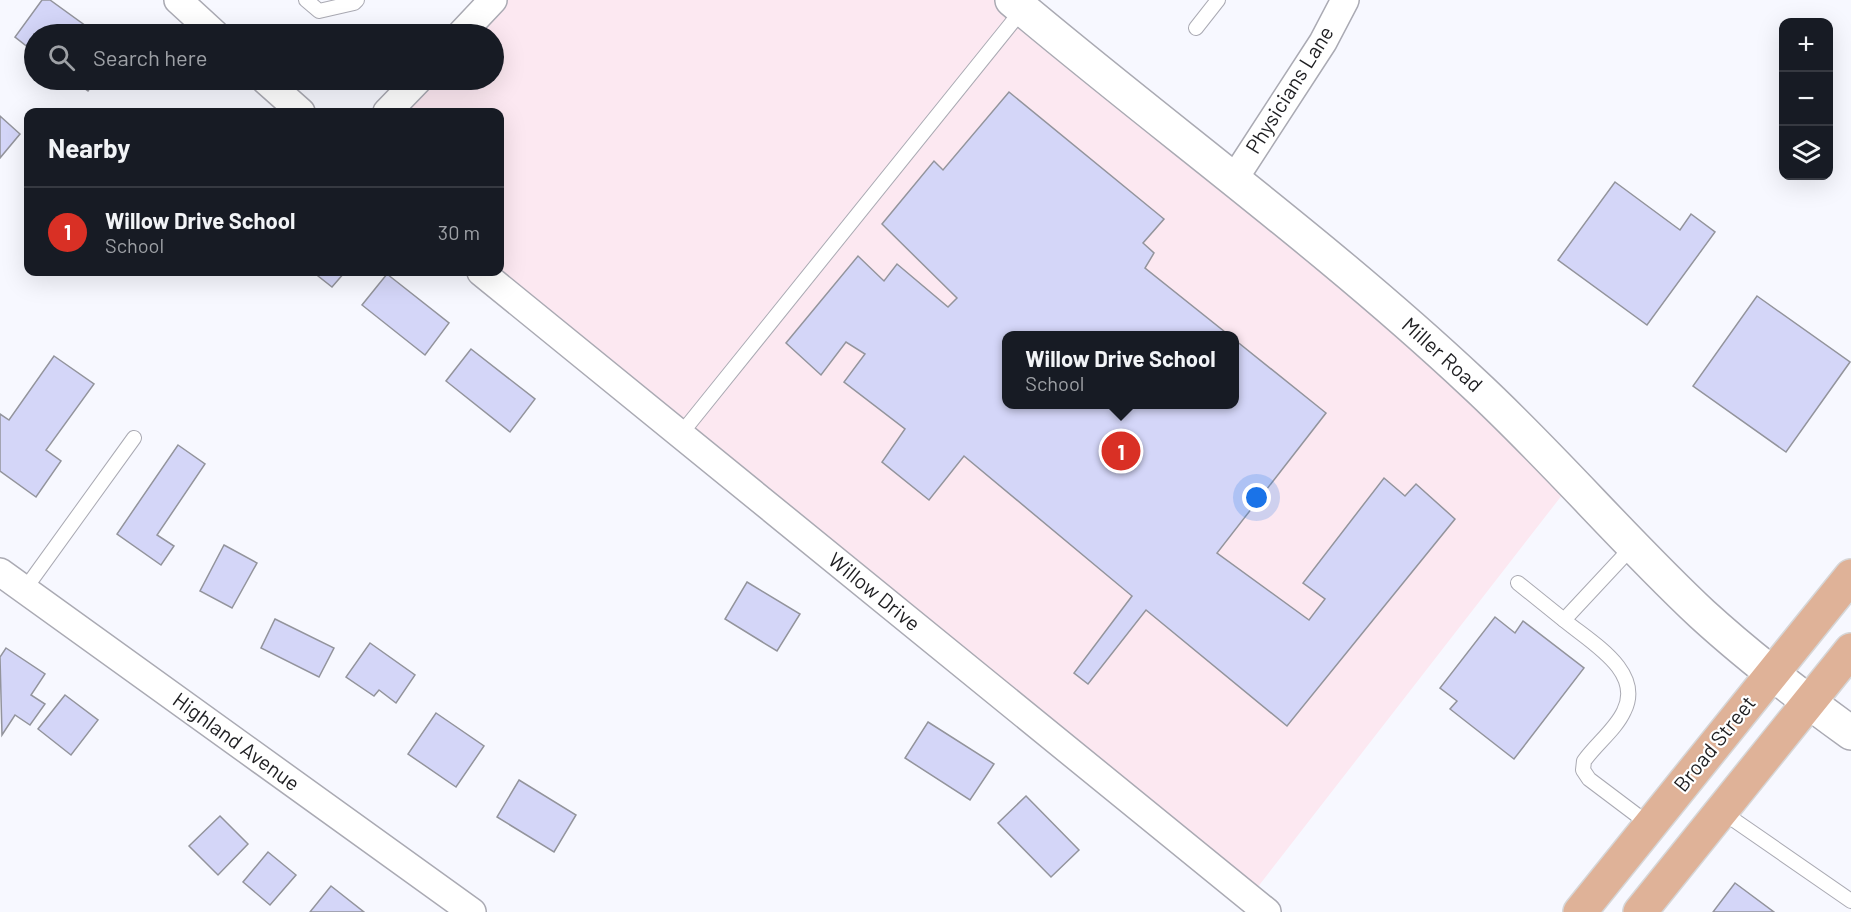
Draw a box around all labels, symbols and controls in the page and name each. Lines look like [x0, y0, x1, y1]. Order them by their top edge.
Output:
map controls [1779, 18, 1833, 180]
button: + [1779, 18, 1833, 72]
street label: Physicians Lane [1240, 21, 1338, 158]
search box [24, 24, 504, 90]
icon: search [45, 41, 78, 74]
text: Search here [93, 44, 207, 70]
button: − [1779, 72, 1833, 126]
button: layers [1779, 126, 1833, 180]
text: Nearby [48, 132, 130, 163]
text: Willow Drive School [105, 207, 295, 233]
text: 1 [64, 220, 71, 244]
text: 30 m [438, 220, 480, 244]
text: School [105, 233, 164, 257]
street label: Miller Road [1398, 311, 1488, 396]
popup [1002, 331, 1239, 409]
text: Willow Drive School [1025, 345, 1216, 371]
text: School [1025, 371, 1084, 395]
pin: 1 [1102, 428, 1140, 474]
your location [1242, 483, 1271, 512]
street label: Willow Drive [824, 546, 926, 635]
street label: Highland Avenue [169, 686, 305, 795]
street label: Broad Street [1668, 690, 1760, 796]

